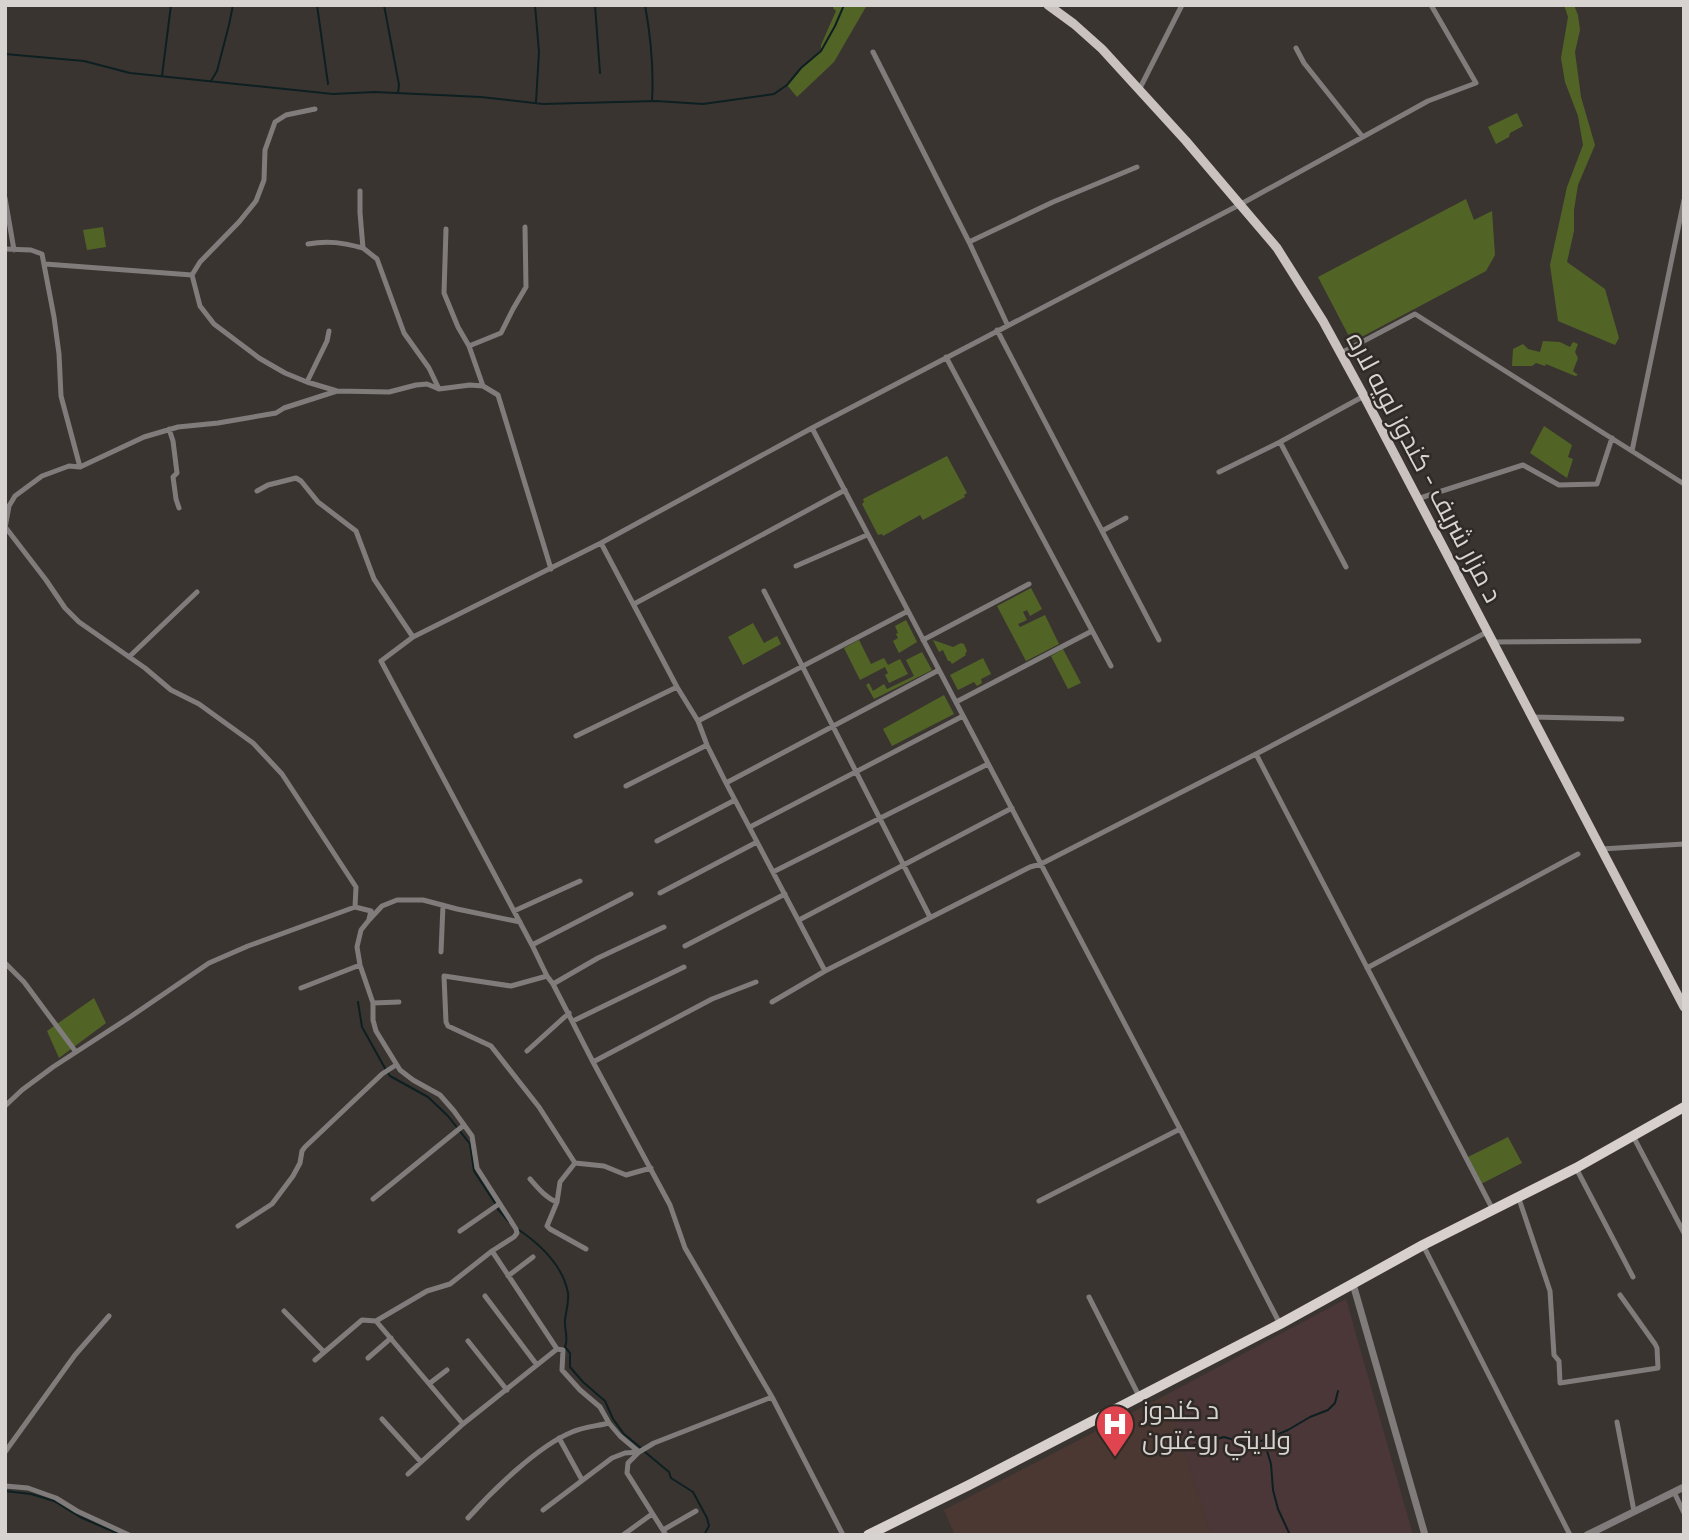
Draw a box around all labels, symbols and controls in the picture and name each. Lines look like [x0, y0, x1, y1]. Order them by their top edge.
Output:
street label: د مزار شریف - کندوز لویه لاره [1337, 325, 1513, 609]
place label: د کندوز ولایتي روغتون [1140, 1390, 1291, 1461]
hospital icon: د کندوز ولایتي روغتون [1094, 1403, 1136, 1458]

